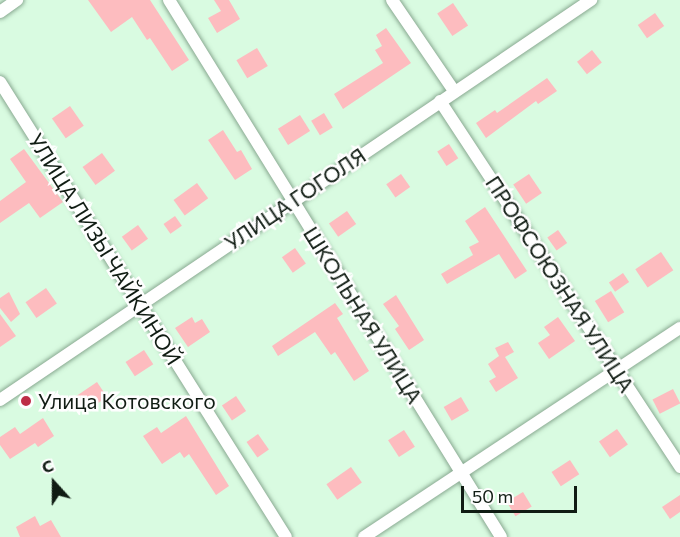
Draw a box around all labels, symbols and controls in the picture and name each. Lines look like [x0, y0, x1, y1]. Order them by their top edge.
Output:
street label: УЛИЦА ЛИЗЫ ЧАЙКИНОЙ [23, 129, 187, 369]
street label: УЛИЦА ГОГОЛЯ [220, 143, 370, 255]
street label: ПРОФСОЮЗНАЯ УЛИЦА [481, 171, 639, 397]
street label: ШКОЛЬНАЯ УЛИЦА [298, 222, 428, 408]
place label: Улица Котовского [38, 388, 216, 414]
marker: Улица Котовского [19, 394, 33, 408]
north arrow [24, 453, 84, 513]
text: С [39, 455, 56, 477]
scale bar [464, 474, 580, 512]
text: 50 m [472, 485, 513, 507]

